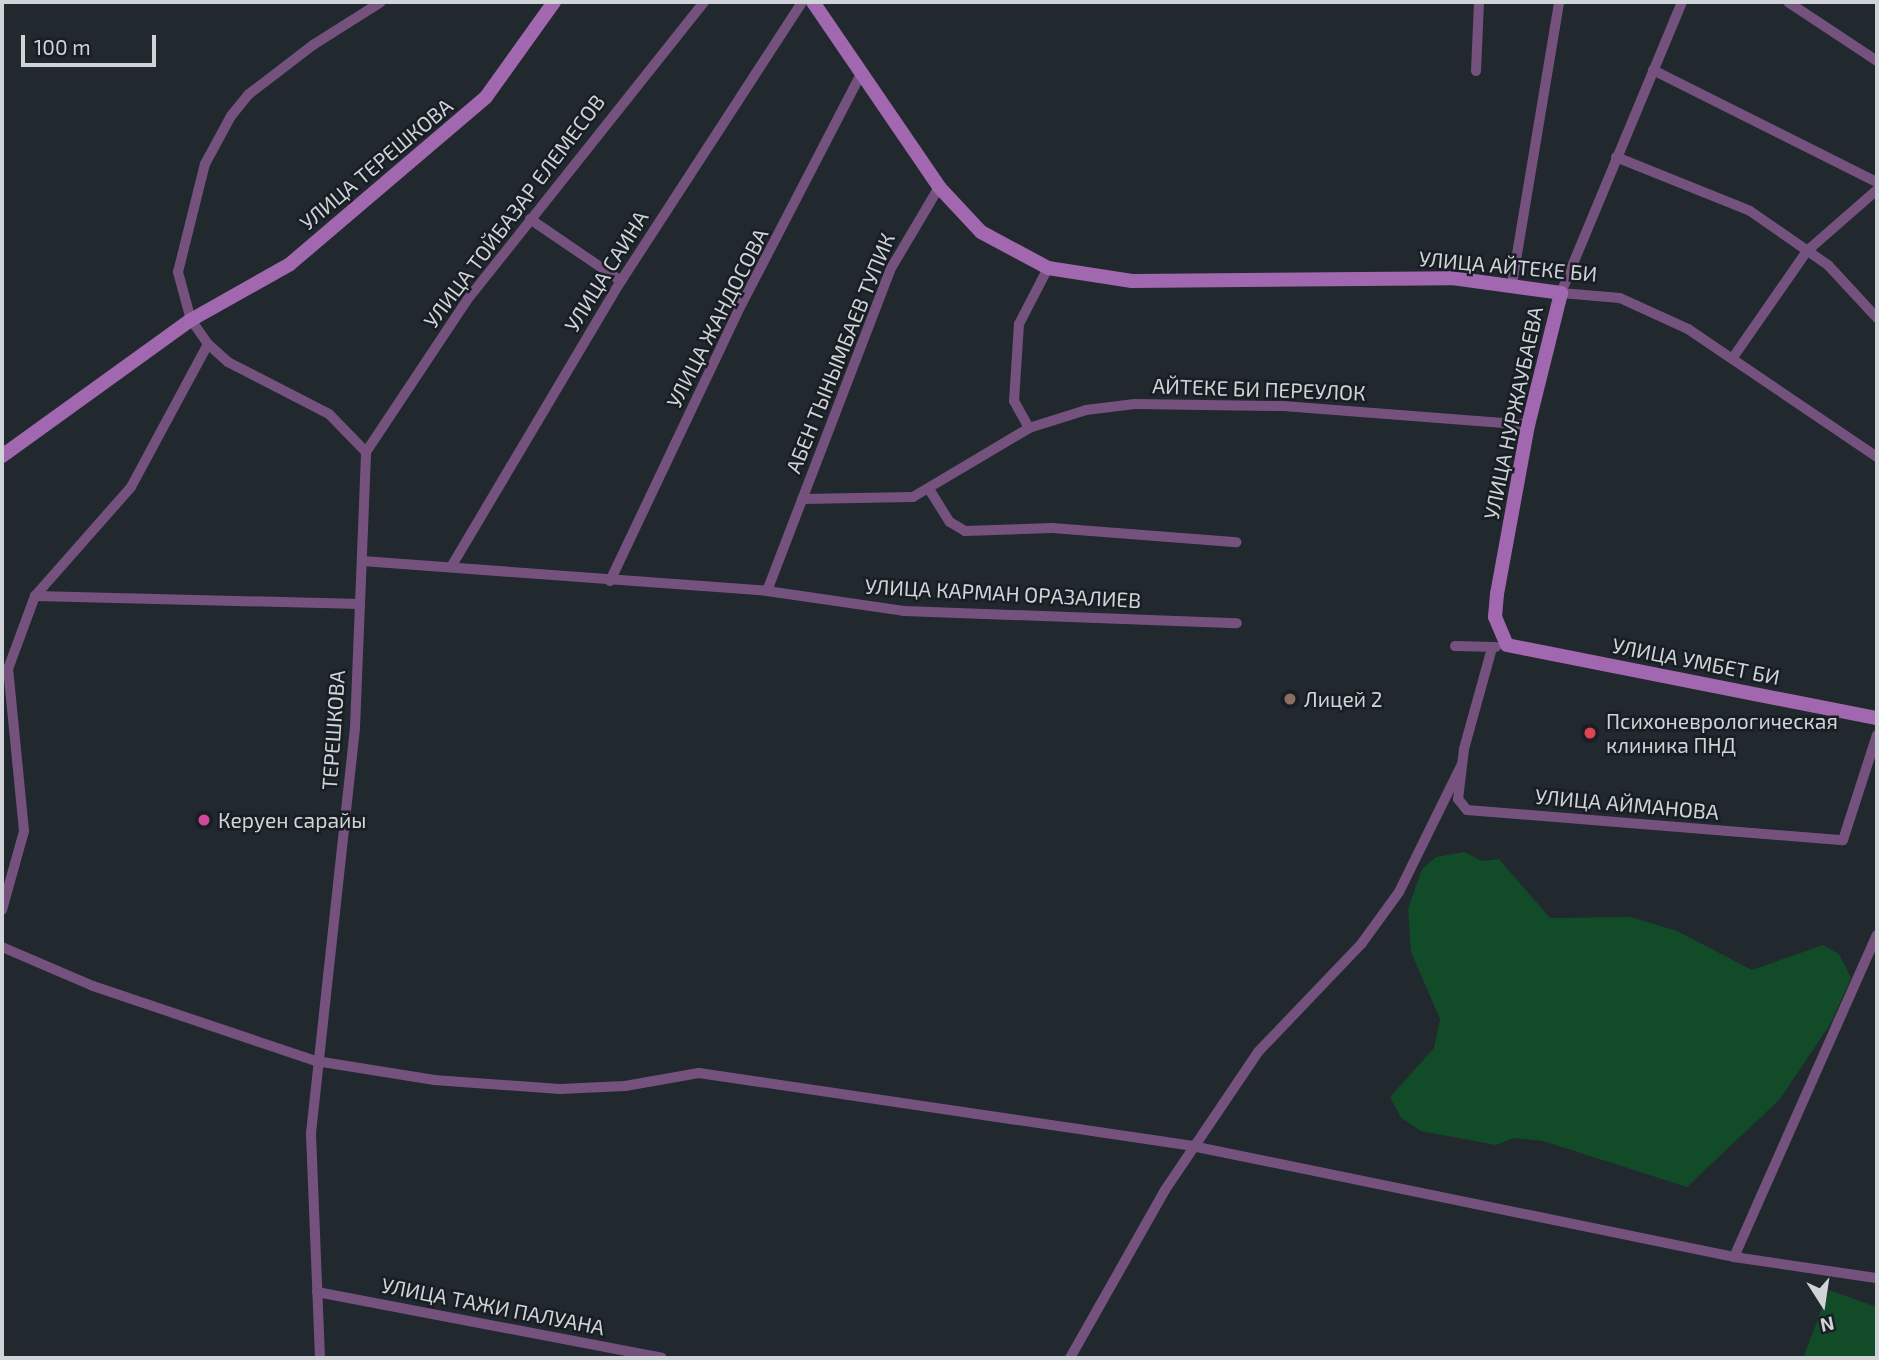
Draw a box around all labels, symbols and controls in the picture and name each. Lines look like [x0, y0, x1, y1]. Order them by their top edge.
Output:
scale bar [24, 21, 159, 65]
text: 100 m [34, 34, 91, 59]
street label: УЛИЦА ТОЙБАЗАР ЕЛЕМЕСОВ [418, 90, 610, 332]
street label: УЛИЦА ТЕРЕШКОВА [295, 93, 457, 235]
street label: УЛИЦА САИНА [559, 206, 653, 336]
street label: УЛИЦА ЖАНДОСОВА [661, 224, 773, 412]
street label: АБЕН ТЫНЫМБАЕВ ТУПИК [780, 229, 900, 477]
street label: УЛИЦА АЙТЕКЕ БИ [1418, 246, 1598, 286]
street label: УЛИЦА НУРЖАУБАЕВА [1478, 304, 1548, 522]
street label: АЙТЕКЕ БИ ПЕРЕУЛОК [1152, 373, 1366, 405]
street label: УЛИЦА КАРМАН ОРАЗАЛИЕВ [864, 573, 1142, 613]
street label: УЛИЦА УМБЕТ БИ [1610, 632, 1782, 690]
street label: ТЕРЕШКОВА [316, 669, 350, 791]
place label: Лицей 2 [1304, 686, 1383, 712]
marker: Лицей 2 [1282, 691, 1298, 707]
place label: Психоневрологическая клиника ПНД [1606, 708, 1838, 758]
marker: Психоневрологическая клиника ПНД [1580, 723, 1600, 743]
street label: УЛИЦА АЙМАНОВА [1534, 783, 1720, 825]
place label: Керуен сарайы [218, 807, 366, 833]
marker: Керуен сарайы [196, 812, 212, 828]
north arrow [1788, 1269, 1858, 1339]
street label: УЛИЦА ТАЖИ ПАЛУАНА [379, 1272, 607, 1340]
text: N [1818, 1312, 1837, 1338]

